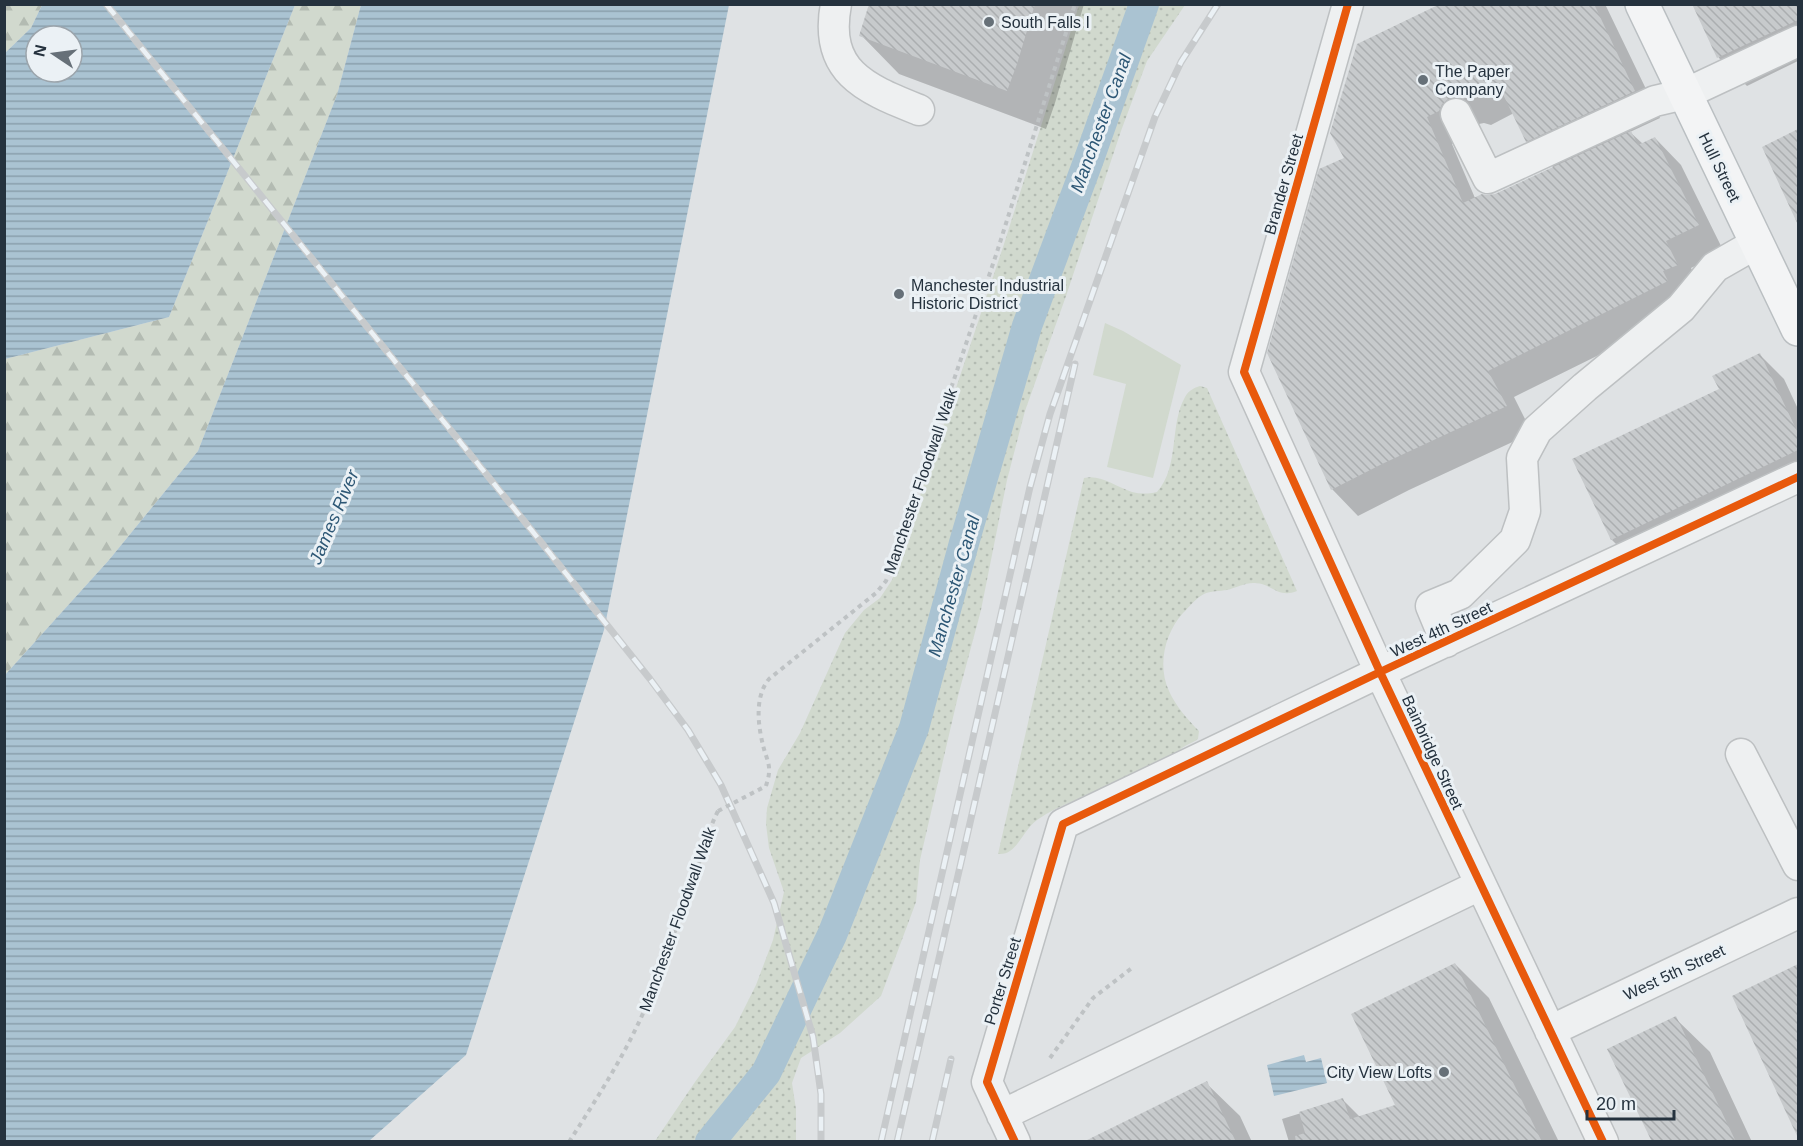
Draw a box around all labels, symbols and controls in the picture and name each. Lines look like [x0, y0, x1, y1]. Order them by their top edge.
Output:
place label: South Falls I [1001, 14, 1090, 31]
marker: South Falls I [982, 15, 996, 29]
north arrow [24, 24, 84, 84]
text: N [30, 43, 49, 58]
water label: Manchester Canal [1067, 50, 1136, 195]
place label: The Paper Company [1435, 63, 1510, 98]
marker: The Paper Company [1416, 73, 1430, 87]
street label: Hull Street [1696, 130, 1744, 205]
street label: Brander Street [1261, 131, 1306, 236]
place label: Manchester Industrial Historic District [911, 277, 1064, 312]
marker: Manchester Industrial Historic District [892, 287, 906, 301]
street label: Manchester Floodwall Walk [881, 385, 961, 576]
water label: James River [305, 466, 363, 568]
water label: Manchester Canal [924, 512, 984, 659]
street label: West 4th Street [1388, 598, 1495, 660]
street label: Bainbridge Street [1399, 693, 1467, 812]
street label: Manchester Floodwall Walk [636, 824, 719, 1014]
street label: Porter Street [981, 935, 1024, 1027]
street label: West 5th Street [1621, 941, 1728, 1003]
place label: City View Lofts [1326, 1064, 1432, 1081]
marker: City View Lofts [1437, 1065, 1451, 1079]
scale bar [1587, 1083, 1674, 1121]
text: 20 m [1596, 1094, 1636, 1114]

